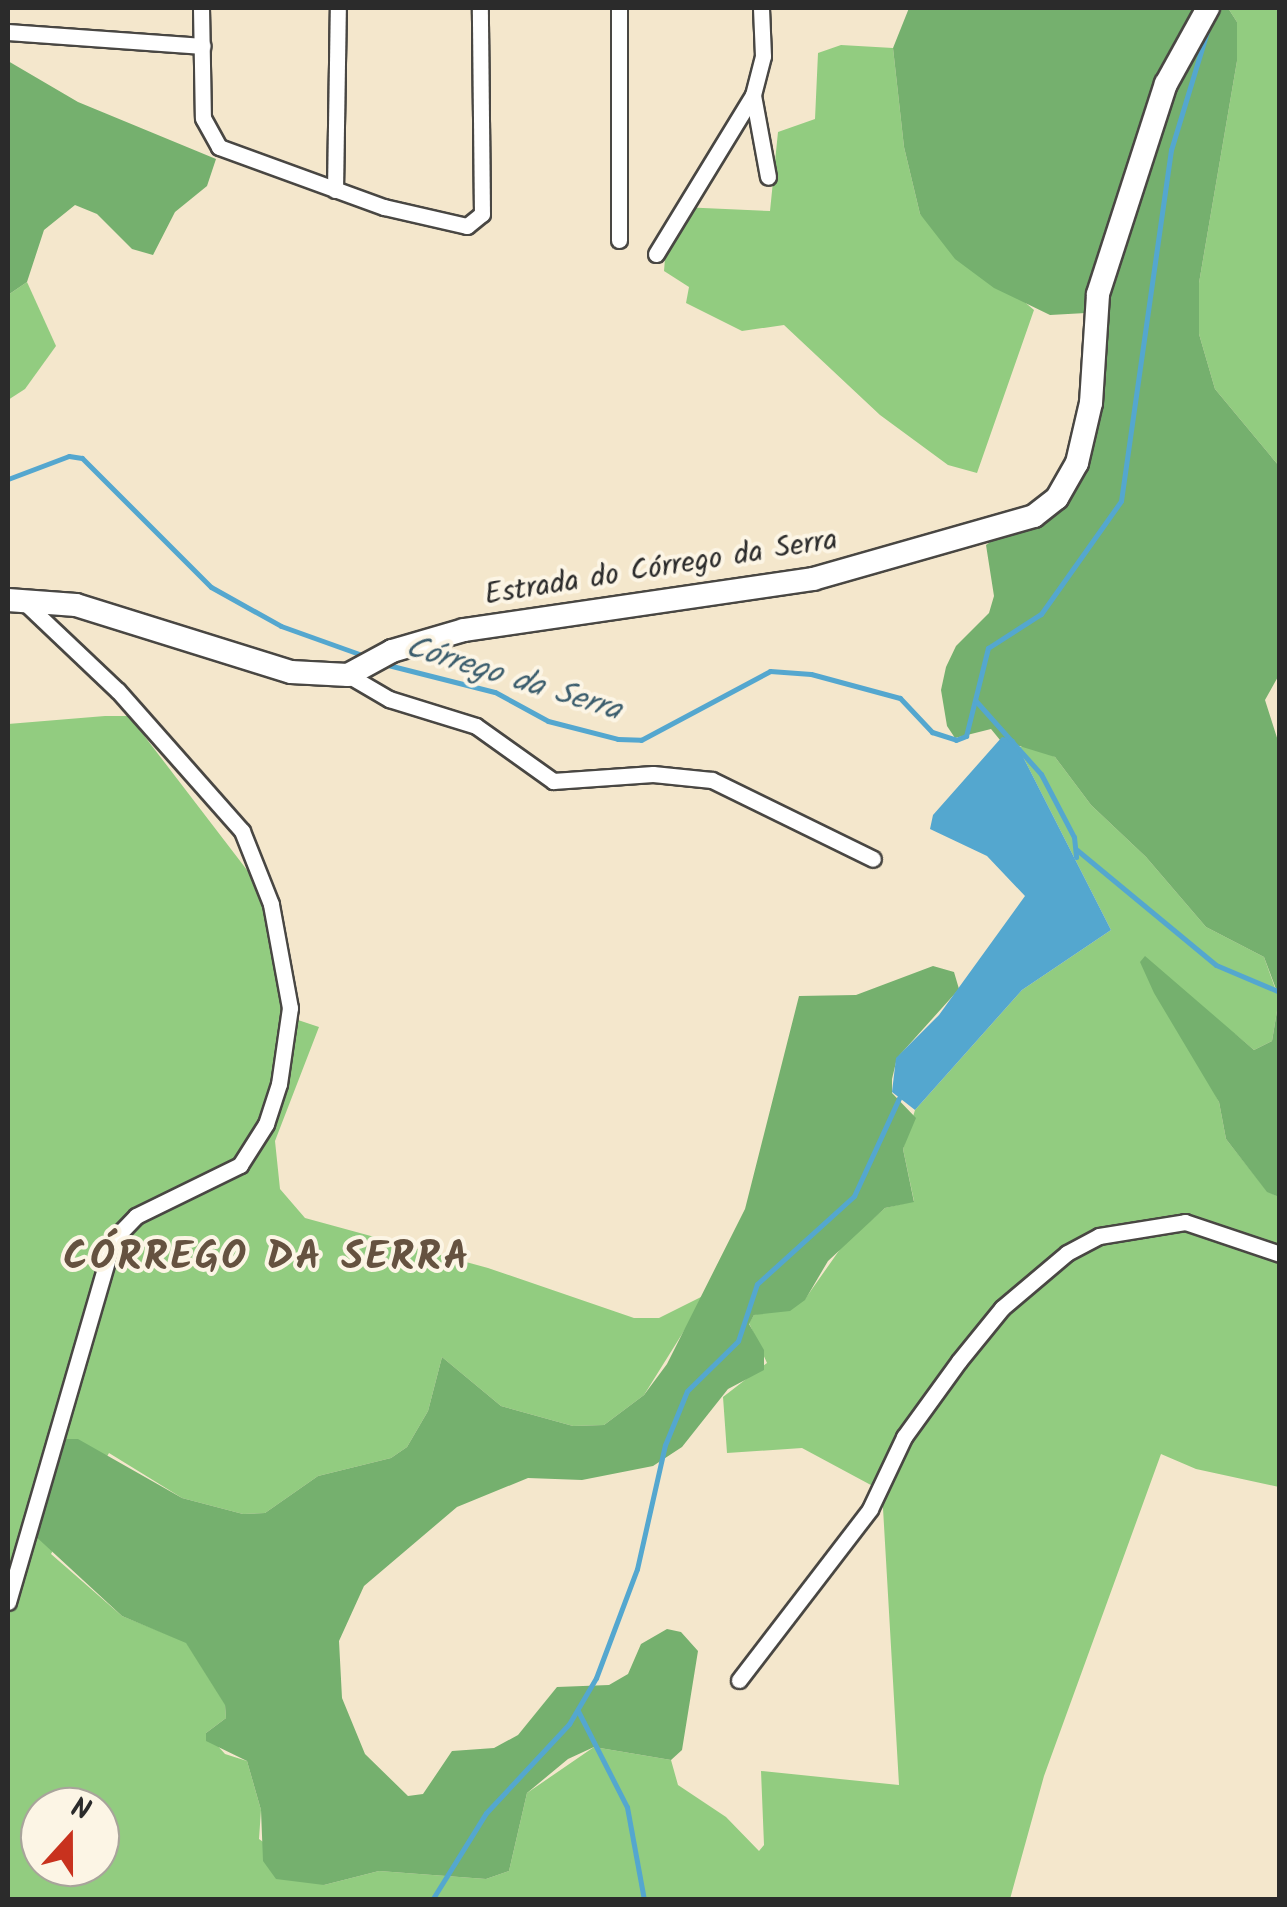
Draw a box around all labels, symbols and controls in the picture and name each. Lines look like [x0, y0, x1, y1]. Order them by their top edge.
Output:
street label: Estrada do Córrego da Serra [482, 522, 840, 614]
water label: Córrego da Serra [401, 629, 625, 731]
district label: CÓRREGO DA SERRA [63, 1234, 471, 1282]
text: N [64, 1786, 97, 1835]
north arrow [20, 1787, 120, 1887]

